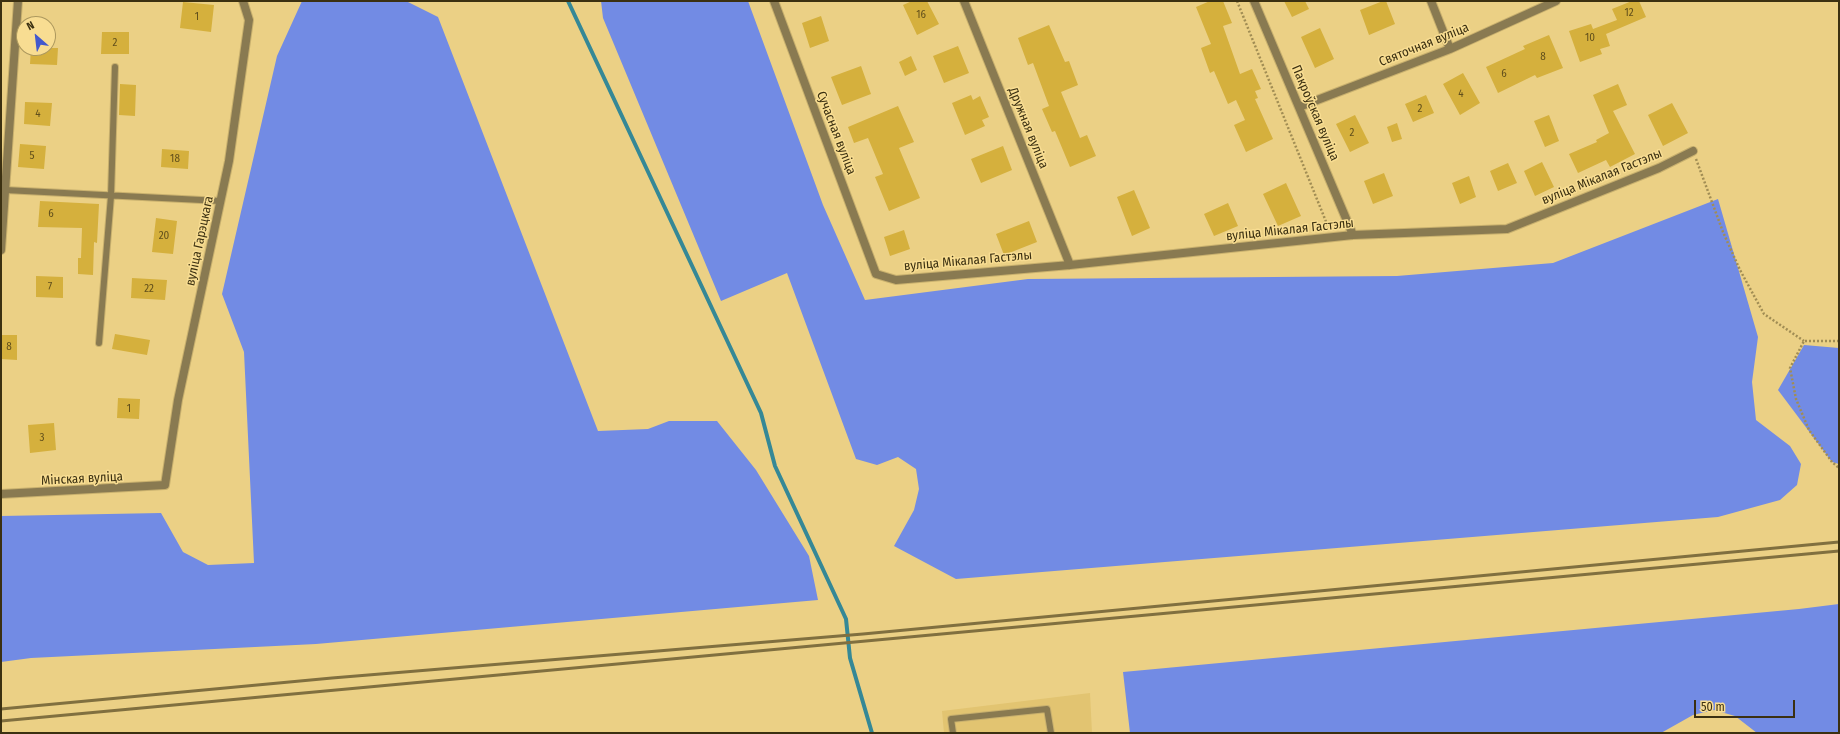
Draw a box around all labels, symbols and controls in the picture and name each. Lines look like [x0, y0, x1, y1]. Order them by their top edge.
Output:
house number: 12 [1624, 6, 1634, 20]
house number: 16 [916, 8, 926, 22]
house number: 1 [195, 10, 199, 24]
north arrow [16, 16, 56, 56]
text: N [25, 19, 37, 33]
street label: Святочная вуліца [1377, 20, 1471, 70]
house number: 10 [1585, 31, 1595, 45]
house number: 2 [113, 36, 117, 50]
house number: 8 [1540, 50, 1546, 64]
street label: Пакроўская вуліца [1288, 63, 1342, 163]
house number: 6 [1501, 67, 1507, 81]
street label: Дружная вуліца [1005, 85, 1051, 171]
house number: 4 [1458, 87, 1464, 101]
street label: Сучасная вуліца [813, 89, 859, 177]
house number: 2 [1418, 102, 1422, 116]
house number: 4 [35, 107, 41, 121]
house number: 2 [1350, 126, 1354, 140]
street label: вуліца Мікалая Гастэлы [1540, 146, 1664, 208]
house number: 5 [29, 149, 35, 163]
house number: 18 [170, 152, 180, 166]
street label: вуліца Гарэцкага [183, 195, 217, 287]
house number: 6 [48, 207, 54, 221]
street label: вуліца Мікалая Гастэлы [1225, 216, 1355, 244]
house number: 20 [159, 229, 169, 243]
street label: вуліца Мікалая Гастэлы [903, 248, 1033, 274]
house number: 7 [48, 280, 52, 294]
house number: 22 [144, 282, 154, 296]
house number: 8 [6, 340, 12, 354]
house number: 1 [127, 402, 131, 416]
house number: 3 [40, 431, 44, 445]
street label: Мінская вуліца [41, 469, 123, 489]
scale bar [1696, 692, 1797, 718]
text: 50 m [1701, 700, 1725, 714]

